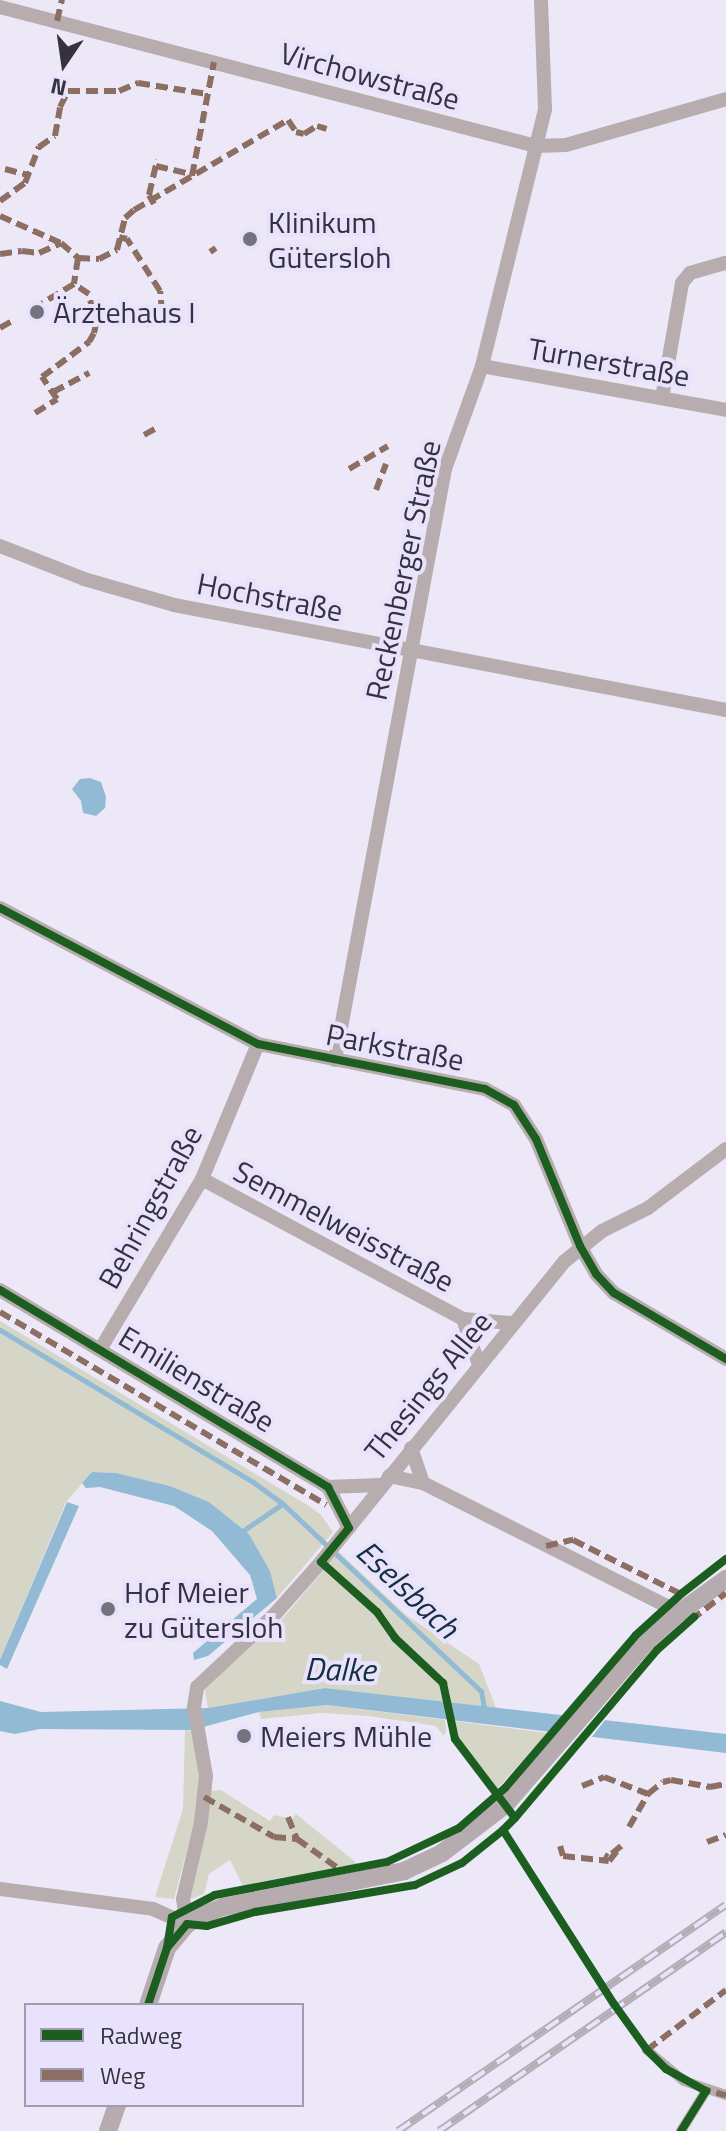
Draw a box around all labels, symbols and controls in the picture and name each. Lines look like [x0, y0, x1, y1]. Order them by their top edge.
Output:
north arrow [24, 24, 104, 104]
street label: Virchowstraße [276, 35, 464, 117]
text: N [47, 69, 70, 106]
place label: Klinikum Gütersloh [268, 204, 391, 274]
marker: Klinikum Gütersloh [239, 228, 261, 250]
place label: Ärztehaus I [53, 294, 196, 330]
marker: Ärztehaus I [28, 303, 46, 321]
street label: Turnerstraße [525, 330, 693, 394]
street label: Reckenberger Straße [358, 437, 448, 703]
street label: Hochstraße [194, 565, 346, 629]
street label: Parkstraße [323, 1016, 467, 1078]
street label: Behringstraße [91, 1119, 209, 1295]
street label: Semmelweisstraße [228, 1153, 460, 1299]
street label: Thesings Allee [357, 1304, 499, 1468]
street label: Emilienstraße [113, 1318, 281, 1440]
water label: Eselsbach [349, 1532, 467, 1646]
place label: Hof Meier zu Gütersloh [124, 1574, 283, 1644]
marker: Hof Meier zu Gütersloh [99, 1600, 117, 1618]
water label: Dalke [304, 1649, 376, 1689]
place label: Meiers Mühle [260, 1718, 432, 1754]
marker: Meiers Mühle [235, 1727, 253, 1745]
legend [24, 2003, 304, 2107]
text: Radweg [100, 2017, 182, 2053]
text: Weg [100, 2057, 145, 2093]

